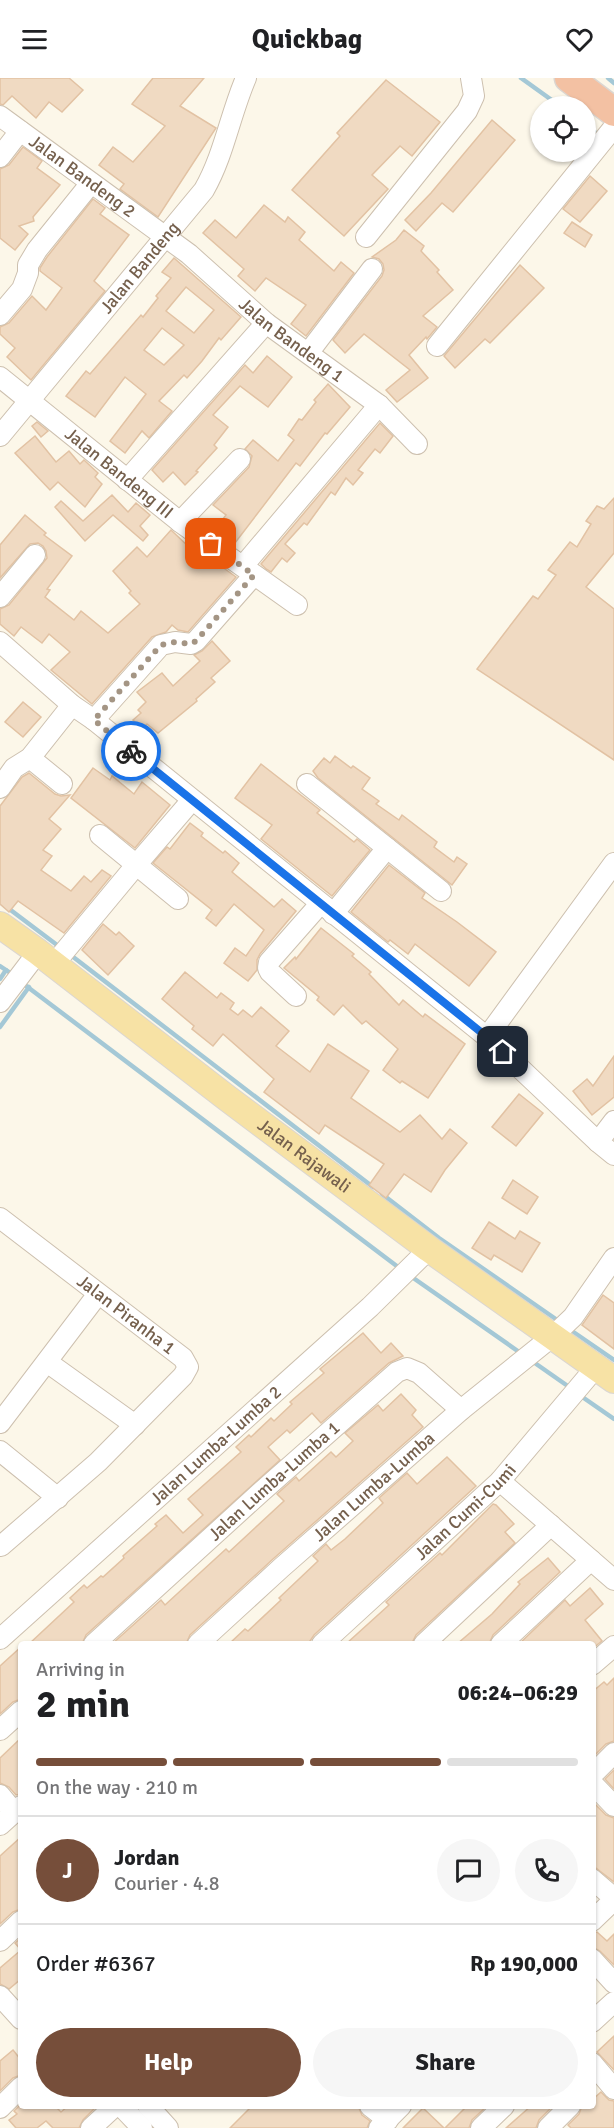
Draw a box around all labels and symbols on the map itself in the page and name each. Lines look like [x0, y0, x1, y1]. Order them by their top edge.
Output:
street label: Jalan Bandeng 2 [25, 130, 140, 222]
street label: Jalan Bandeng [95, 217, 184, 318]
street label: Jalan Bandeng 1 [234, 293, 348, 387]
street label: Jalan Bandeng III [61, 423, 178, 523]
pin [185, 518, 236, 569]
courier [101, 721, 161, 781]
pin [477, 1026, 528, 1077]
street label: Jalan Rajawali [253, 1114, 355, 1198]
street label: Jalan Piranha 1 [73, 1270, 180, 1359]
street label: Jalan Lumba-Lumba 2 [146, 1381, 286, 1510]
street label: Jalan Lumba-Lumba 1 [204, 1417, 344, 1545]
street label: Jalan Lumba-Lumba [308, 1427, 439, 1546]
street label: Jalan Cumi-Cumi [410, 1459, 521, 1565]

